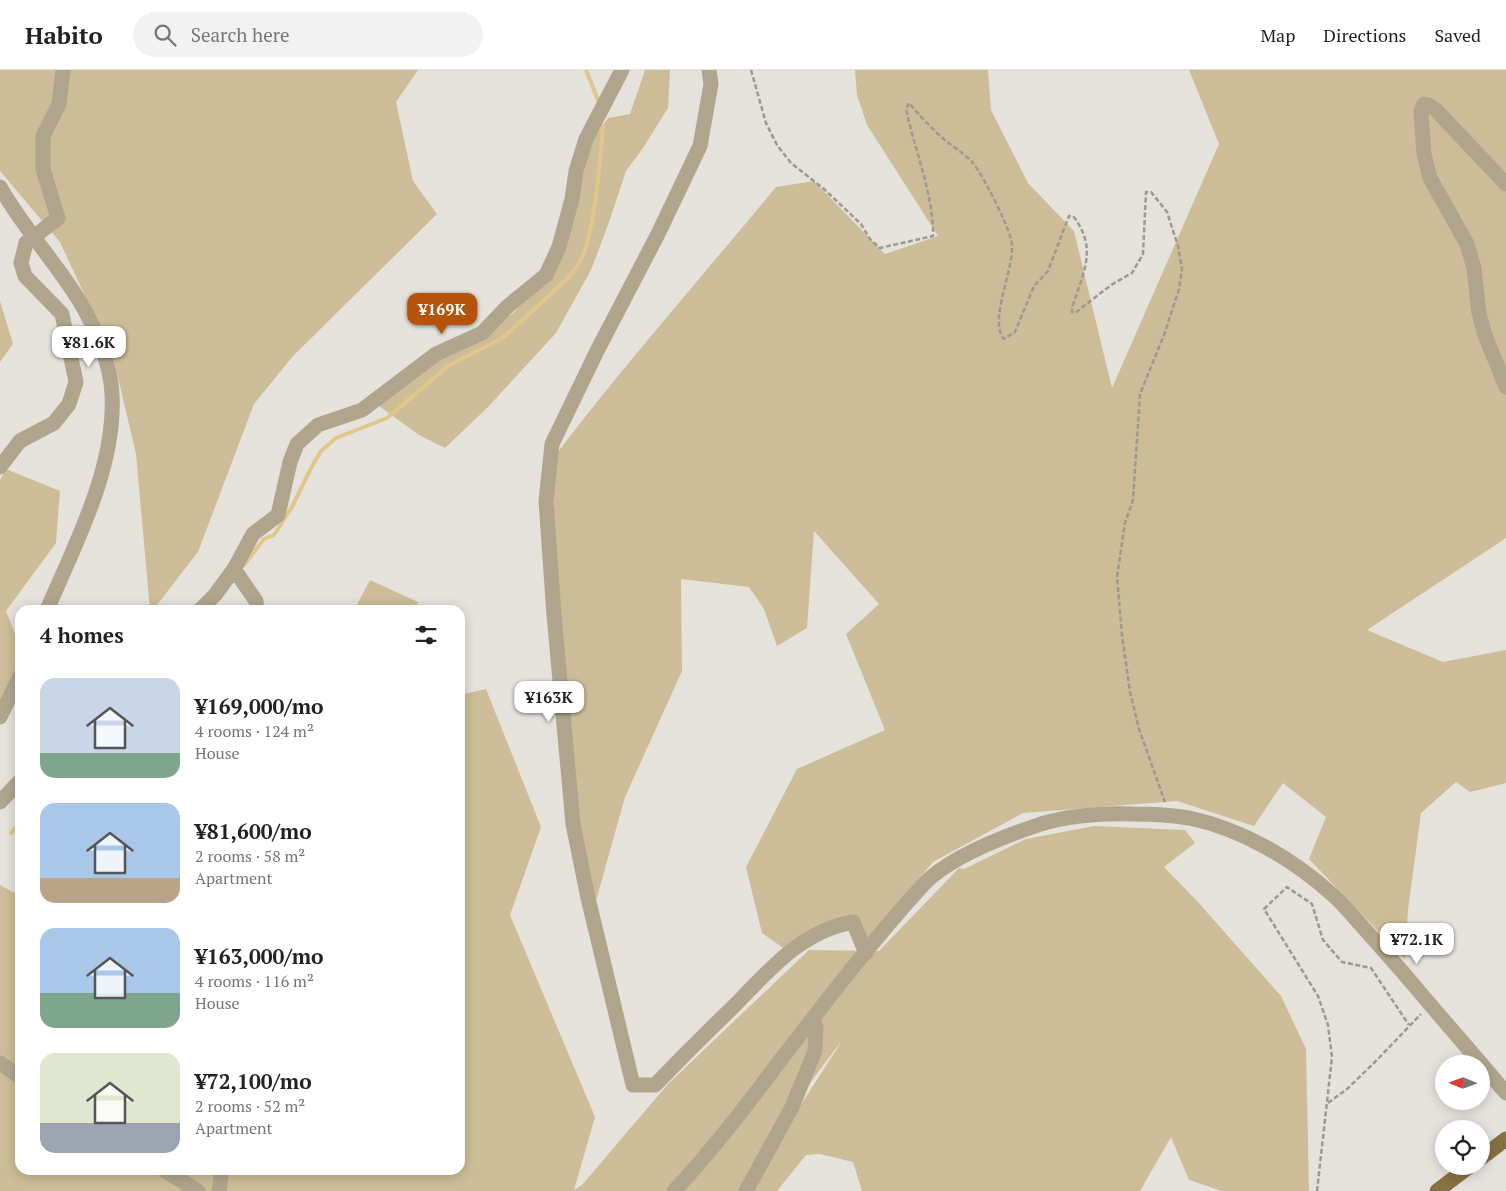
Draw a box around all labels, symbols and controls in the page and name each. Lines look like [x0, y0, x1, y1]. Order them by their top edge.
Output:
search box [133, 12, 483, 57]
text: Habito [25, 19, 103, 51]
icon: search [151, 21, 179, 49]
text: Search here [191, 22, 290, 47]
text: Map [1260, 23, 1295, 47]
text: Directions [1323, 23, 1406, 47]
text: Saved [1434, 23, 1481, 47]
pin: ¥169K [407, 292, 477, 335]
text: ¥169K [418, 298, 466, 320]
pin: ¥81.6K [48, 326, 130, 368]
text: ¥81.6K [63, 331, 115, 353]
text: 4 homes [40, 621, 124, 649]
icon: filters [412, 621, 440, 649]
pin: ¥163K [514, 680, 584, 723]
text: ¥163K [525, 686, 573, 708]
text: ¥169,000/mo [195, 692, 324, 720]
icon: home [80, 698, 140, 758]
text: 4 rooms · 124 m² [195, 720, 314, 742]
text: House [195, 742, 240, 764]
text: ¥81,600/mo [195, 817, 312, 845]
icon: home [80, 823, 140, 883]
text: 2 rooms · 58 m² [195, 845, 305, 867]
text: Apartment [195, 867, 272, 889]
pin: ¥72.1K [1376, 922, 1458, 965]
text: ¥72.1K [1391, 928, 1443, 950]
text: ¥163,000/mo [195, 942, 324, 970]
icon: home [80, 948, 140, 1008]
text: 4 rooms · 116 m² [195, 970, 314, 992]
text: House [195, 992, 240, 1014]
north arrow [1435, 1055, 1490, 1110]
map controls [1435, 1055, 1490, 1175]
text: ¥72,100/mo [195, 1067, 312, 1095]
icon: home [80, 1073, 140, 1133]
text: 2 rooms · 52 m² [195, 1095, 305, 1117]
text: Apartment [195, 1117, 272, 1139]
button: locate [1435, 1120, 1490, 1175]

